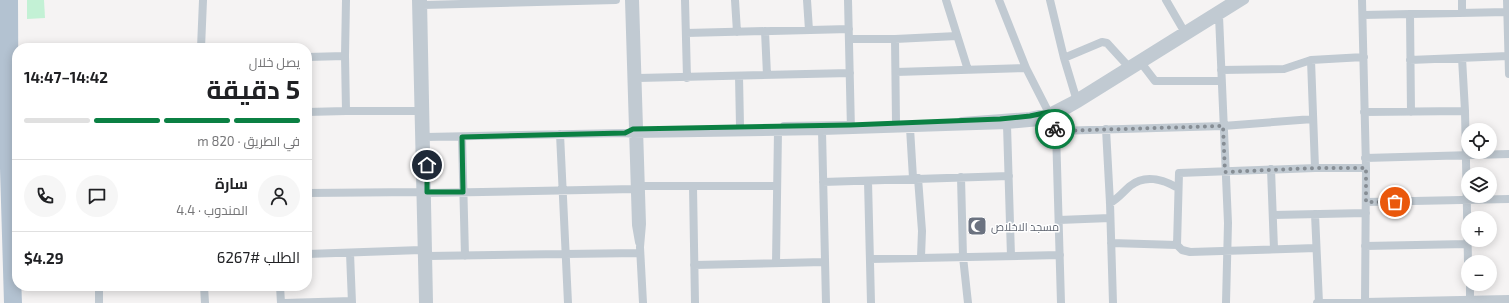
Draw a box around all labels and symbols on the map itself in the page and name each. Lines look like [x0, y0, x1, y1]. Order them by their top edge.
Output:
courier [1035, 109, 1075, 149]
pin [410, 148, 444, 182]
pin [1378, 185, 1412, 219]
mosque icon: مسجد الاخلاص [966, 215, 988, 237]
place label: مسجد الاخلاص [991, 220, 1059, 234]

